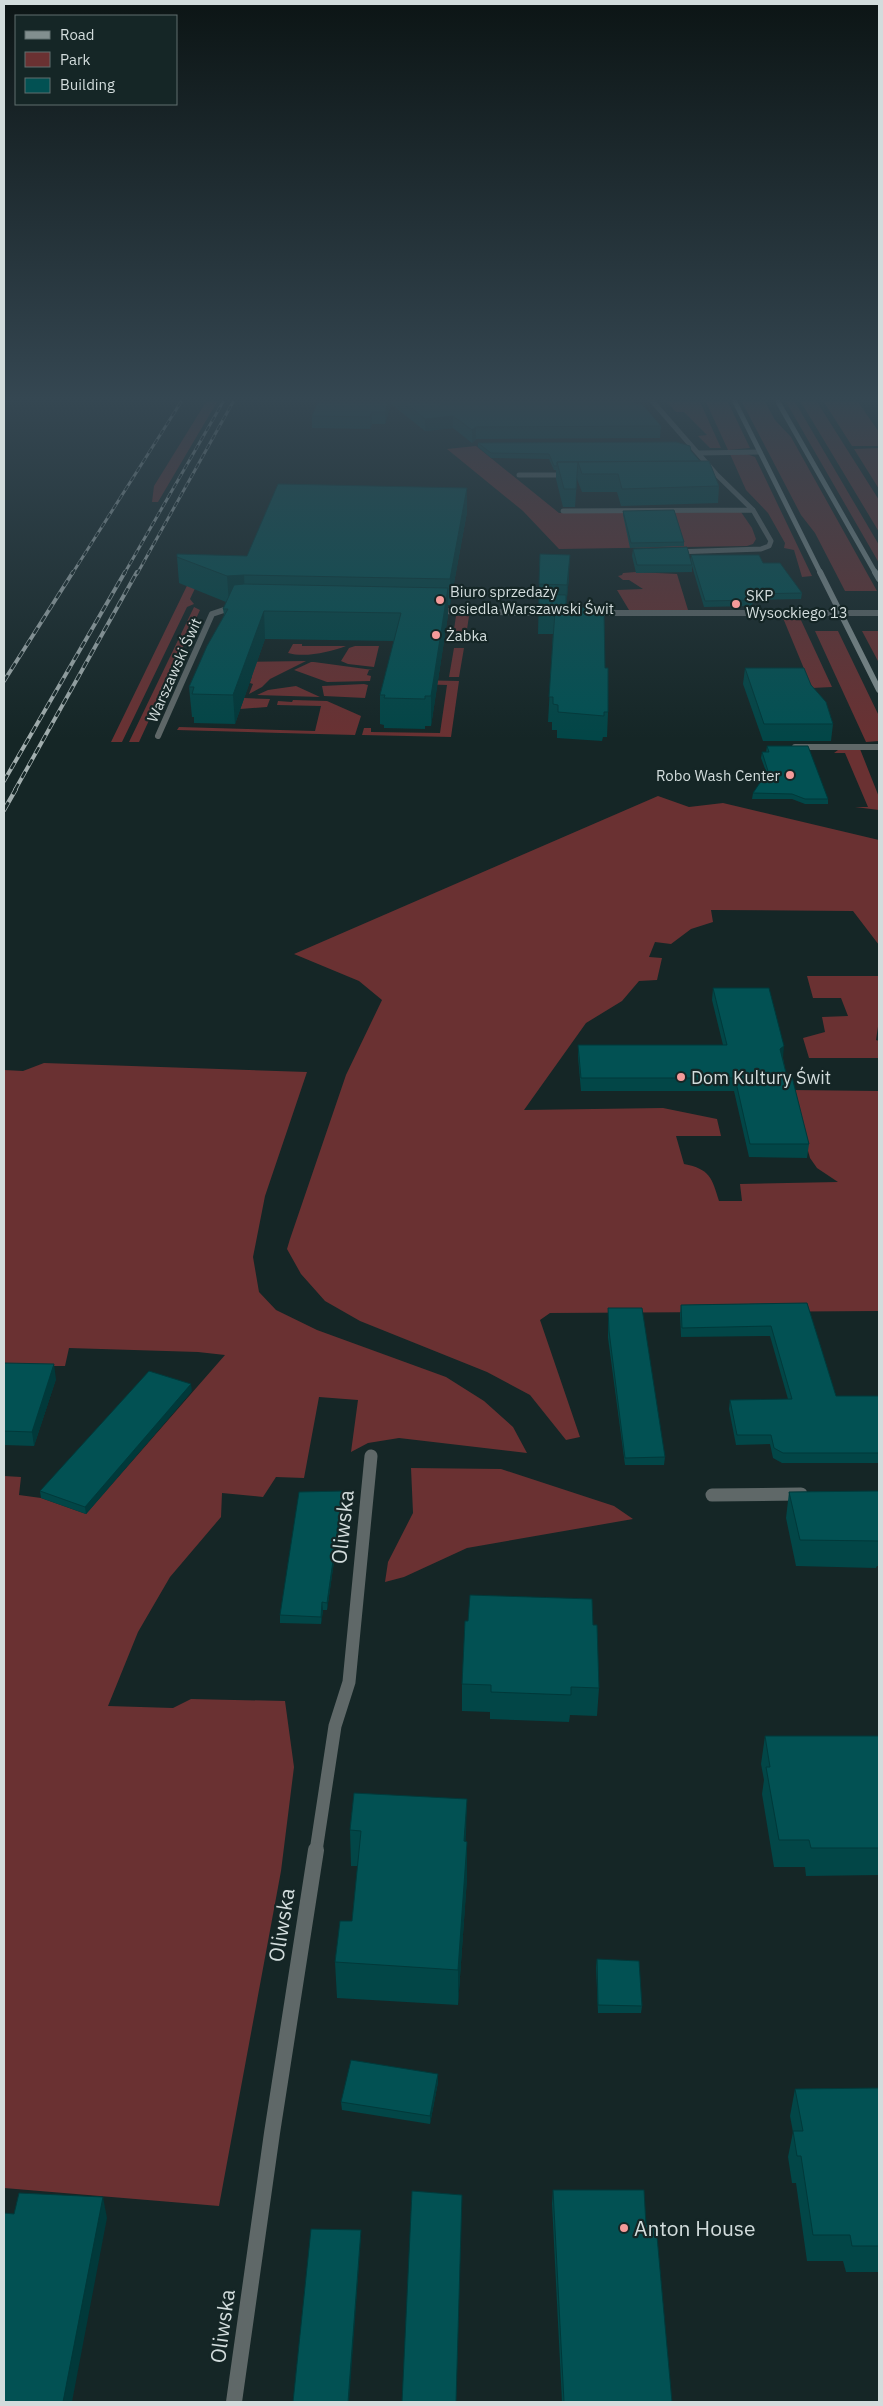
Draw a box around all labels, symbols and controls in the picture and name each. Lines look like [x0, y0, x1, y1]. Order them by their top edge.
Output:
legend [15, 15, 178, 105]
text: Road [60, 25, 95, 44]
text: Park [60, 50, 90, 69]
text: Building [60, 75, 115, 94]
place label: Biuro sprzedaży osiedla Warszawski Świt [450, 582, 614, 618]
place label: SKP Wysockiego 13 [746, 586, 848, 622]
marker: Biuro sprzedaży osiedla Warszawski Świt [434, 594, 446, 606]
marker: SKP Wysockiego 13 [730, 598, 742, 610]
street label: Warszawski Świt [143, 615, 205, 725]
place label: Żabka [446, 626, 487, 645]
marker: Żabka [430, 629, 442, 641]
place label: Robo Wash Center [656, 766, 780, 785]
marker: Robo Wash Center [784, 769, 796, 781]
place label: Dom Kultury Świt [691, 1066, 831, 1089]
marker: Dom Kultury Świt [675, 1071, 687, 1083]
street label: Oliwska [324, 1489, 360, 1565]
street label: Oliwska [261, 1886, 301, 1964]
place label: Anton House [634, 2214, 756, 2242]
marker: Anton House [618, 2222, 630, 2234]
street label: Oliwska [203, 2287, 241, 2365]

